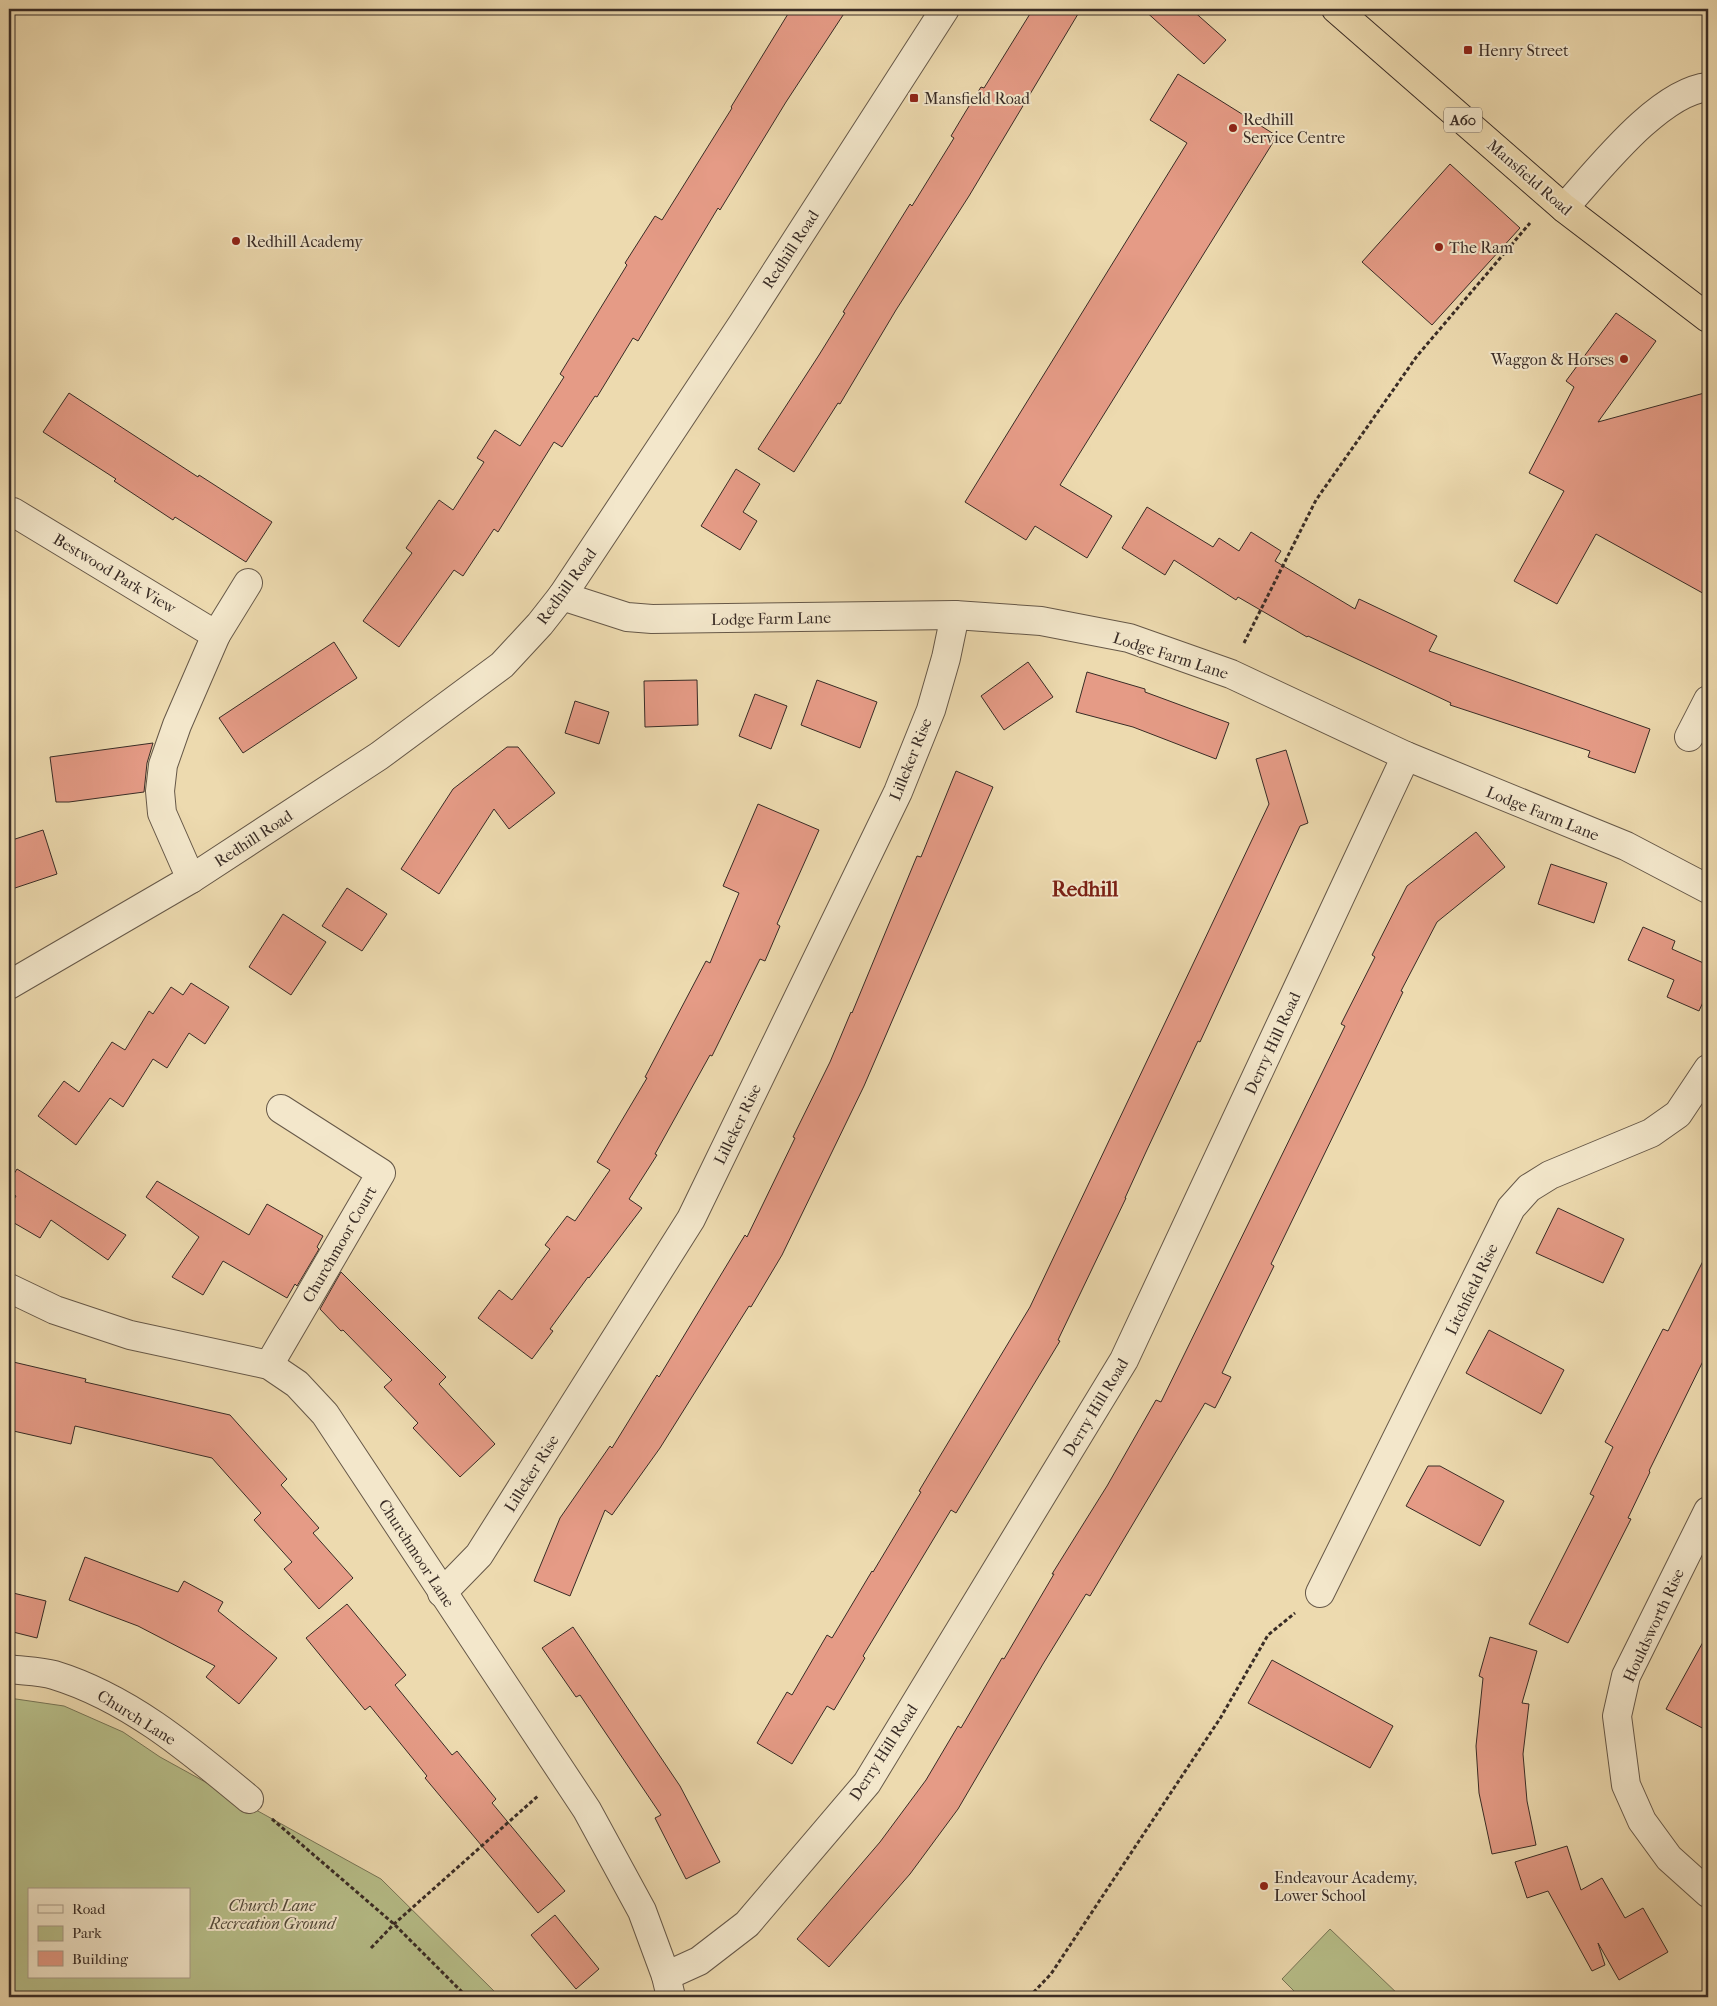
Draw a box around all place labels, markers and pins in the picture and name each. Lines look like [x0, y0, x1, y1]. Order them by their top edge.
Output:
place label: Henry Street [1478, 41, 1569, 60]
marker: Henry Street [1462, 44, 1474, 56]
place label: Mansfield Road [924, 89, 1030, 108]
marker: Mansfield Road [908, 92, 920, 104]
place label: Redhill Service Centre [1243, 110, 1345, 147]
marker: Redhill Service Centre [1227, 122, 1239, 134]
place label: Redhill Academy [246, 232, 363, 251]
marker: Redhill Academy [230, 235, 242, 247]
place label: The Ram [1449, 238, 1514, 257]
marker: The Ram [1433, 241, 1445, 253]
place label: Waggon & Horses [1490, 350, 1614, 369]
marker: Waggon & Horses [1618, 353, 1630, 365]
place label: Endeavour Academy, Lower School [1274, 1868, 1417, 1905]
marker: Endeavour Academy, Lower School [1258, 1880, 1270, 1892]

